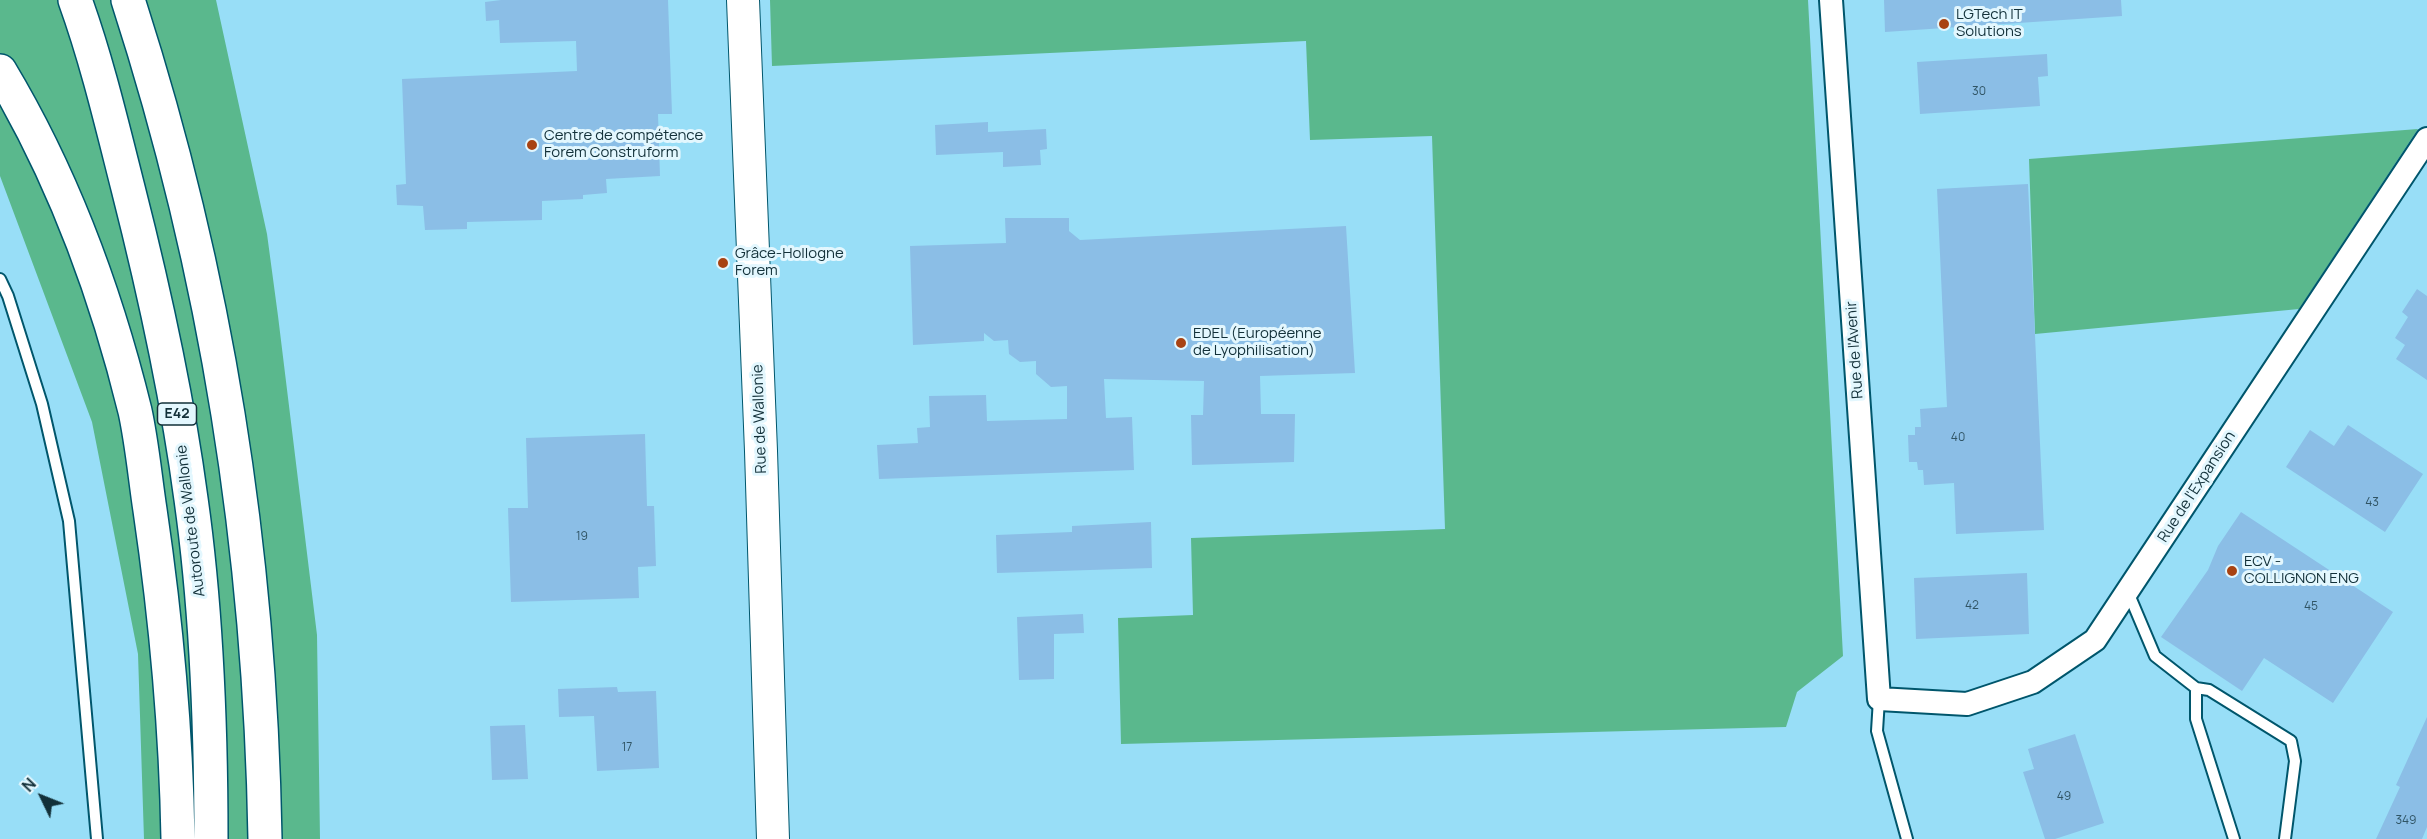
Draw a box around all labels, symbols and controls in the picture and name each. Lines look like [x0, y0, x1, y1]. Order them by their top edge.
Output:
place label: LGTech IT Solutions [1956, 6, 2023, 41]
marker: LGTech IT Solutions [1937, 17, 1951, 31]
house number: 30 [1972, 85, 1986, 99]
place label: Centre de compétence Forem Construform [544, 127, 703, 162]
marker: Centre de compétence Forem Construform [525, 138, 539, 152]
place label: Grâce-Hollogne Forem [735, 245, 844, 280]
marker: Grâce-Hollogne Forem [716, 256, 730, 270]
street label: Rue de l'Avenir [1843, 301, 1867, 399]
place label: EDEL (Européenne de Lyophilisation) [1193, 325, 1322, 360]
marker: EDEL (Européenne de Lyophilisation) [1174, 336, 1188, 350]
street label: Rue de Wallonie [749, 364, 771, 474]
road number: E42 [158, 403, 196, 425]
street label: Rue de l'Expansion [2154, 428, 2240, 546]
house number: 40 [1951, 431, 1965, 445]
street label: Autoroute de Wallonie [173, 444, 209, 598]
house number: 43 [2365, 496, 2379, 510]
house number: 19 [576, 530, 588, 544]
place label: ECV - COLLIGNON ENG [2244, 553, 2359, 588]
marker: ECV - COLLIGNON ENG [2225, 564, 2239, 578]
house number: 42 [1965, 599, 1979, 613]
house number: 45 [2304, 600, 2318, 614]
house number: 17 [622, 741, 632, 755]
north arrow [12, 767, 72, 827]
text: N [17, 773, 41, 796]
house number: 49 [2057, 790, 2071, 804]
house number: 349 [2395, 814, 2417, 828]

